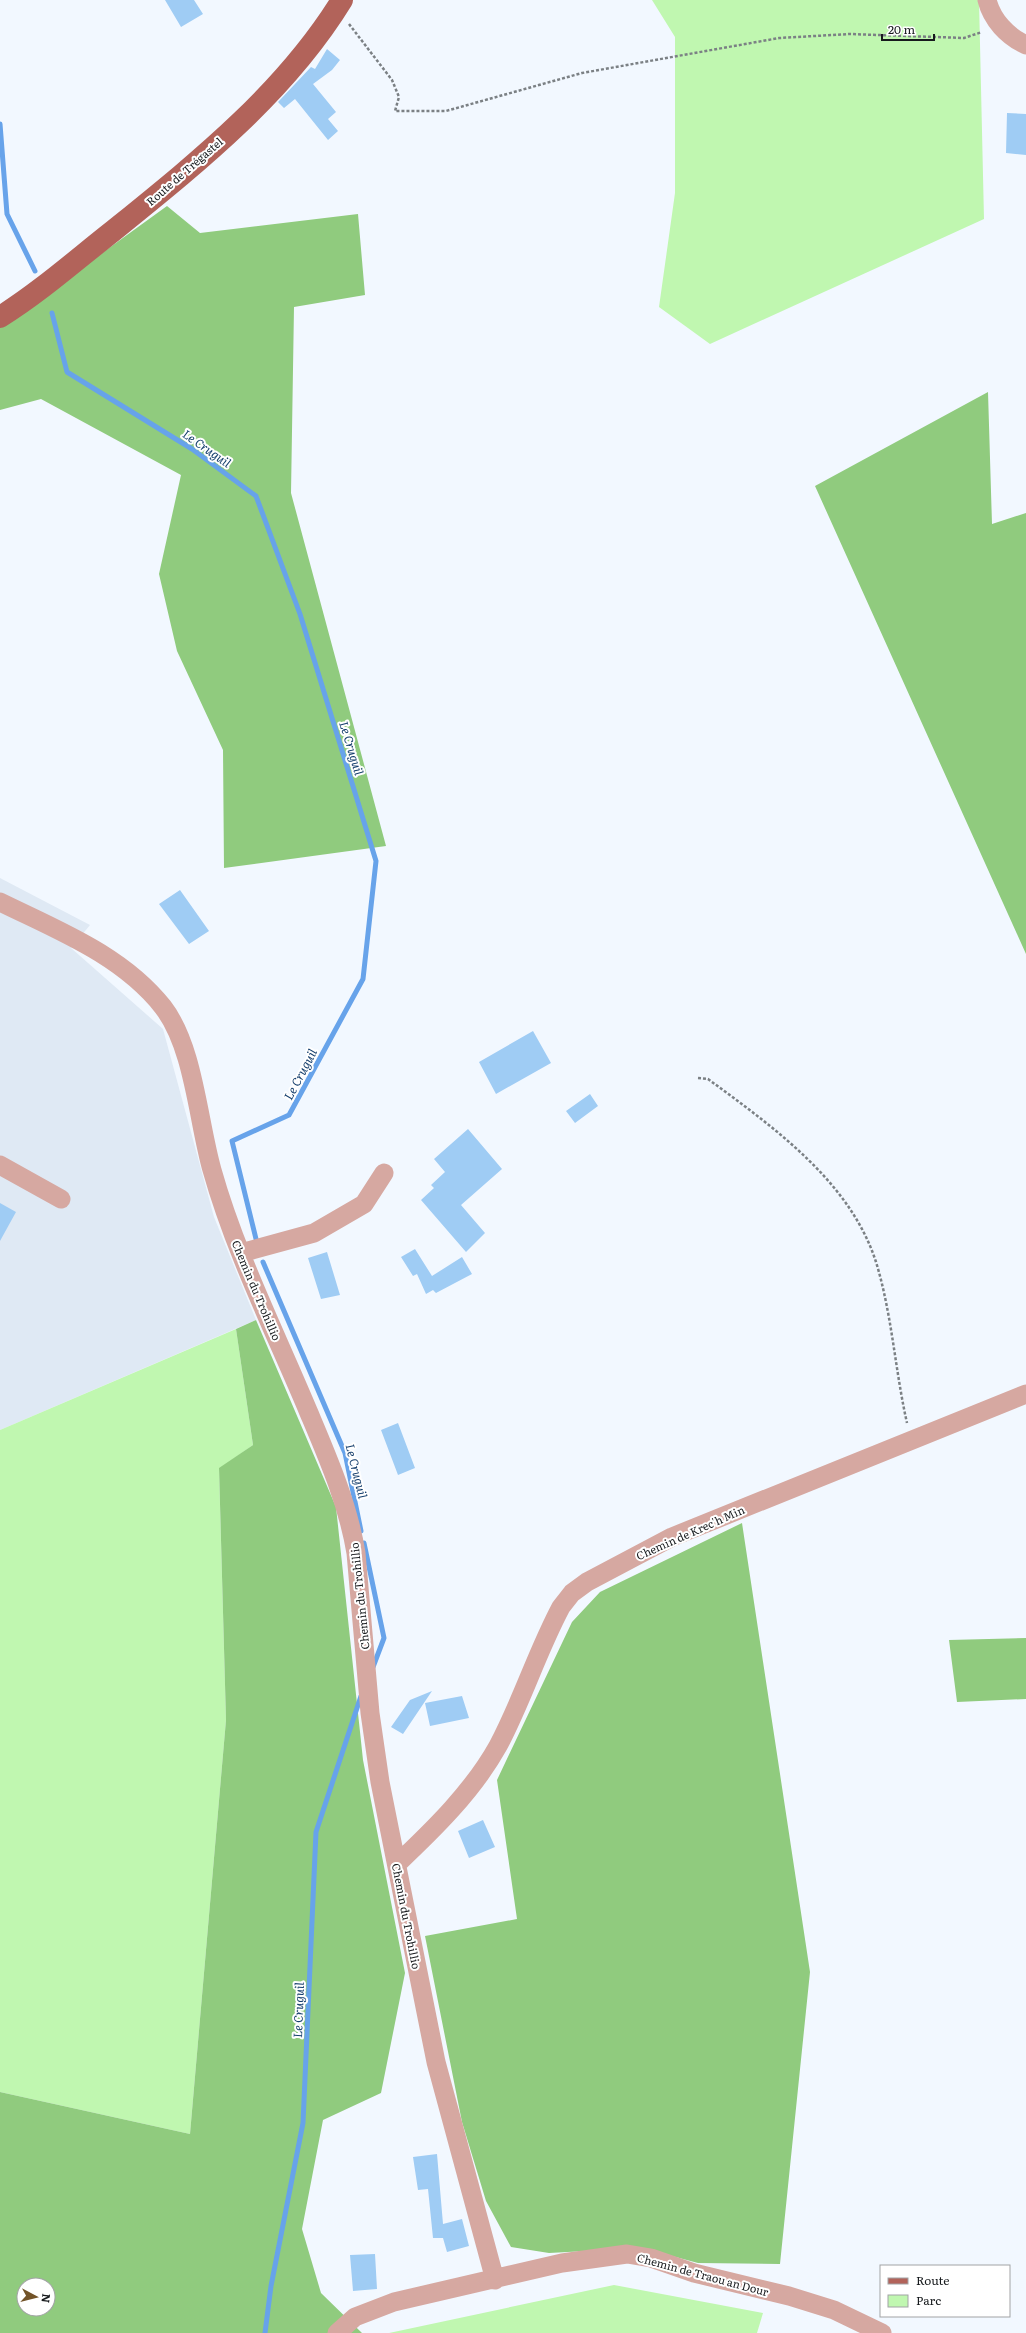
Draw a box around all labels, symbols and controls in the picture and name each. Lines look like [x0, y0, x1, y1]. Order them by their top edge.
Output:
scale bar [882, 16, 934, 42]
text: 20 m [888, 20, 915, 38]
street label: Route de Trégastel [142, 133, 226, 209]
water label: Le Cruguil [179, 425, 235, 472]
water label: Le Cruguil [335, 719, 369, 778]
water label: Le Cruguil [279, 1045, 321, 1103]
street label: Chemin du Trohillio [229, 1237, 285, 1343]
water label: Le Cruguil [342, 1442, 373, 1501]
street label: Chemin de Krec'h Min [633, 1501, 747, 1563]
street label: Chemin du Trohillio [345, 1542, 373, 1650]
street label: Chemin du Trohillio [389, 1862, 425, 1970]
water label: Le Cruguil [288, 1981, 308, 2038]
street label: Chemin de Traou an Dour [635, 2249, 771, 2299]
legend [880, 2265, 1010, 2317]
text: Route [916, 2271, 950, 2289]
north arrow [16, 2277, 56, 2317]
text: Parc [916, 2291, 941, 2309]
text: N [38, 2293, 55, 2304]

